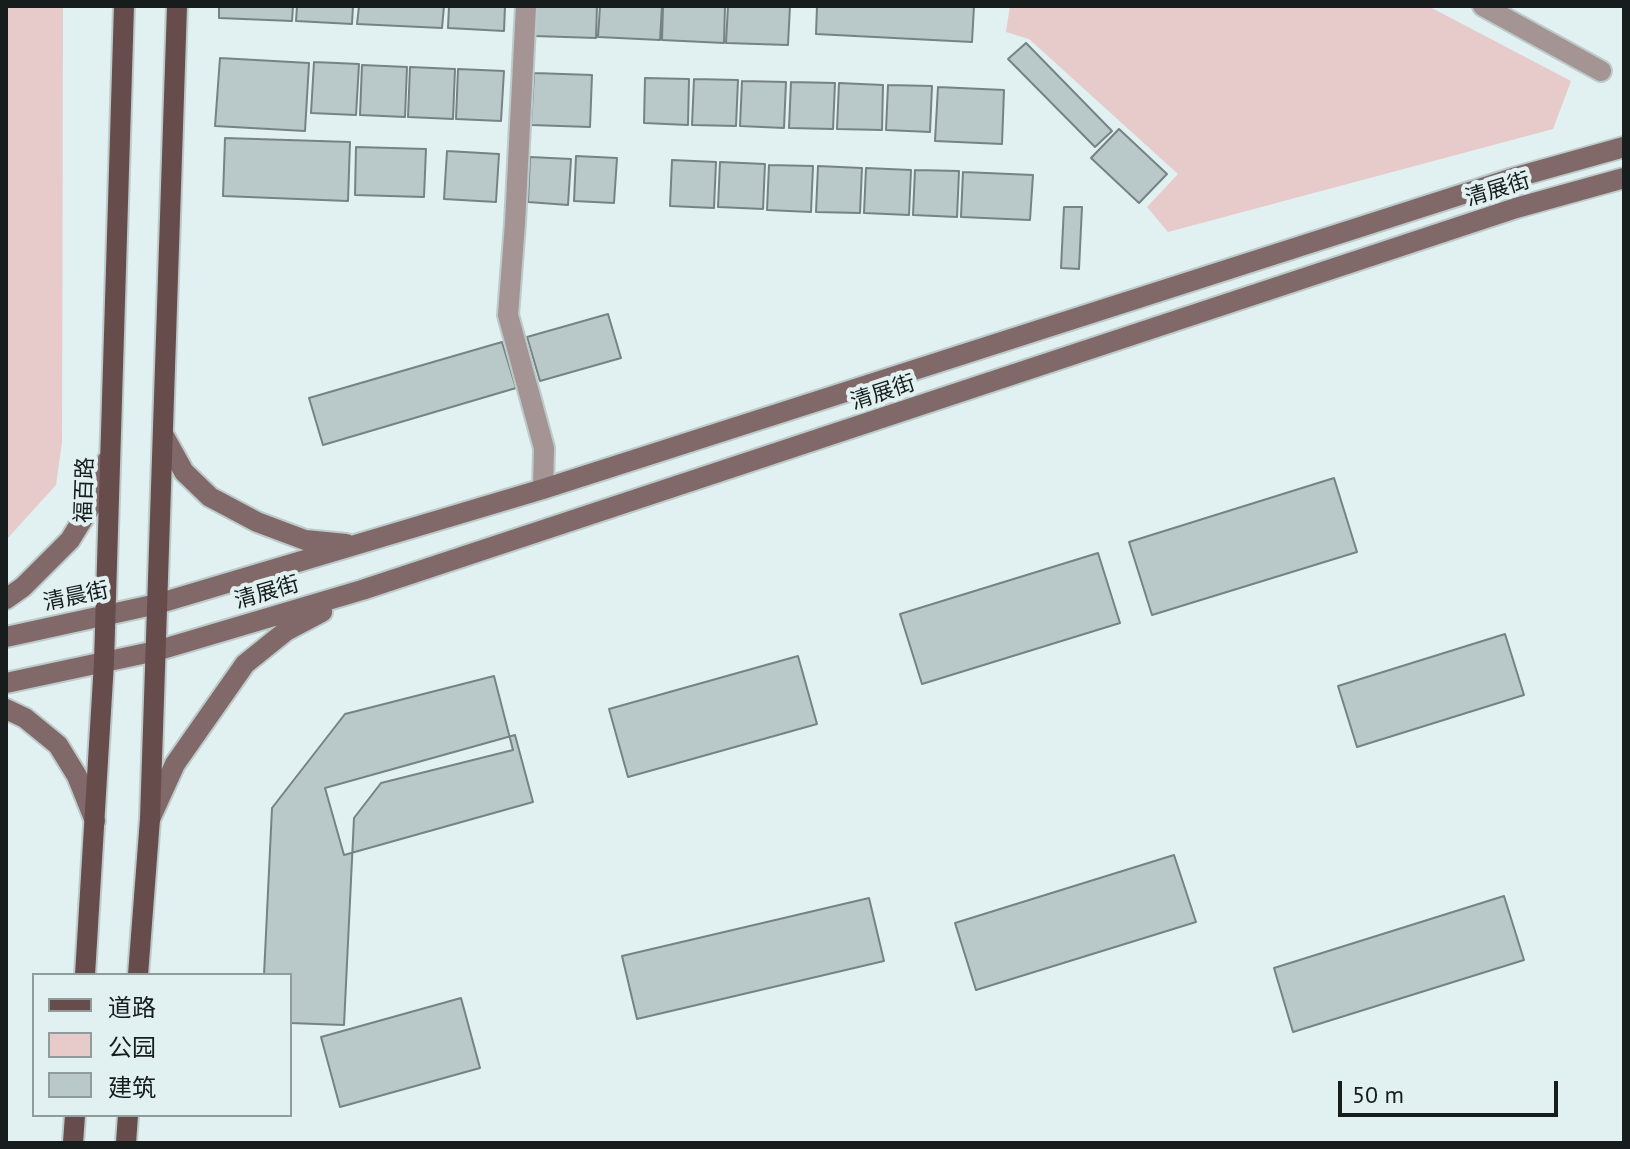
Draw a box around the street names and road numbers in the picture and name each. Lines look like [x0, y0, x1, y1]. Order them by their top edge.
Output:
street label: 清展街 [1463, 168, 1533, 212]
street label: 清展街 [848, 370, 918, 416]
street label: 福百路 [71, 457, 99, 523]
street label: 清展街 [232, 571, 302, 615]
street label: 清晨街 [41, 577, 111, 617]

